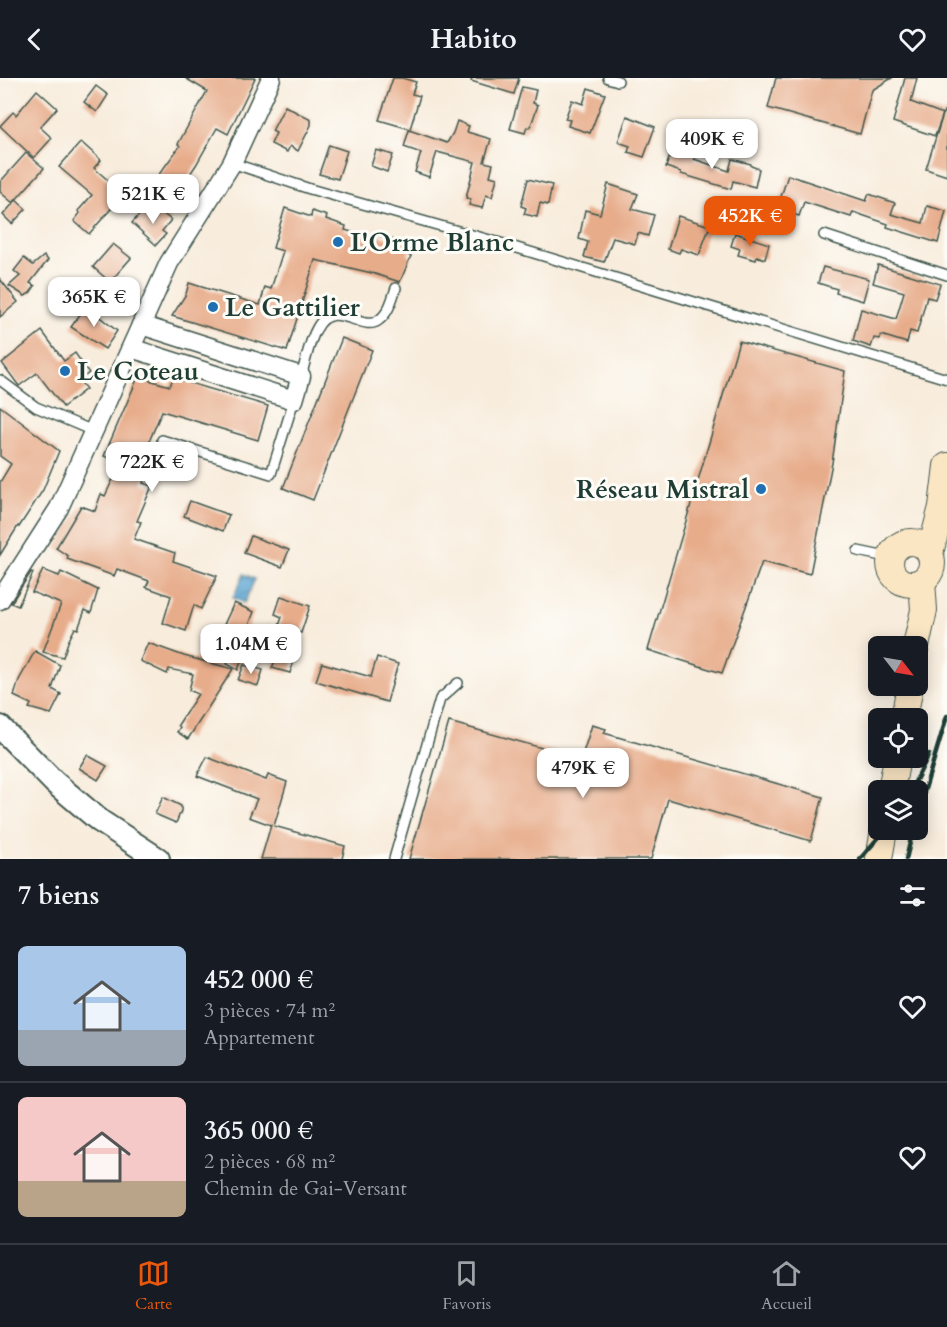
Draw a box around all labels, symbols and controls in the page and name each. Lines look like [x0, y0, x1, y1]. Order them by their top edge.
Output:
text: Habito [430, 21, 517, 58]
icon: back [18, 23, 51, 56]
icon: heart [896, 23, 929, 56]
pin: 409K € [663, 119, 761, 170]
text: 409K € [680, 125, 744, 152]
pin: 521K € [104, 174, 202, 225]
text: 521K € [121, 180, 185, 207]
pin: 452K € [701, 196, 799, 247]
text: 452K € [718, 202, 782, 229]
place label: L'Orme Blanc [350, 225, 514, 260]
marker: L'Orme Blanc [331, 235, 345, 249]
pin: 365K € [45, 277, 143, 328]
text: 365K € [62, 283, 126, 310]
place label: Le Gattilier [225, 290, 361, 325]
marker: Le Gattilier [206, 300, 220, 314]
place label: Le Coteau [77, 354, 199, 389]
marker: Le Coteau [58, 364, 72, 378]
pin: 722K € [103, 442, 201, 493]
text: 722K € [120, 448, 184, 475]
place label: Réseau Mistral [576, 472, 749, 507]
marker: Réseau Mistral [754, 482, 768, 496]
pin: 1.04M € [196, 624, 306, 675]
text: 1.04M € [214, 630, 288, 657]
north arrow [868, 636, 928, 696]
map controls [868, 636, 928, 840]
button: locate [868, 708, 928, 768]
pin: 479K € [534, 748, 632, 799]
text: 479K € [551, 754, 615, 781]
button: layers [868, 780, 928, 840]
text: 7 biens [18, 878, 99, 913]
icon: filters [896, 879, 929, 912]
text: 452 000 € [204, 962, 313, 997]
icon: home [66, 970, 138, 1042]
icon: heart [896, 990, 929, 1023]
text: 3 pièces · 74 m² [204, 997, 335, 1024]
text: Appartement [204, 1024, 315, 1051]
text: 365 000 € [204, 1113, 313, 1148]
icon: home [66, 1121, 138, 1193]
icon: heart [896, 1141, 929, 1174]
text: 2 pièces · 68 m² [204, 1148, 335, 1175]
text: Chemin de Gai-Versant [204, 1175, 407, 1202]
tab: Carte [135, 1257, 172, 1315]
tab: Favoris [443, 1257, 491, 1315]
tab: Accueil [761, 1257, 812, 1315]

